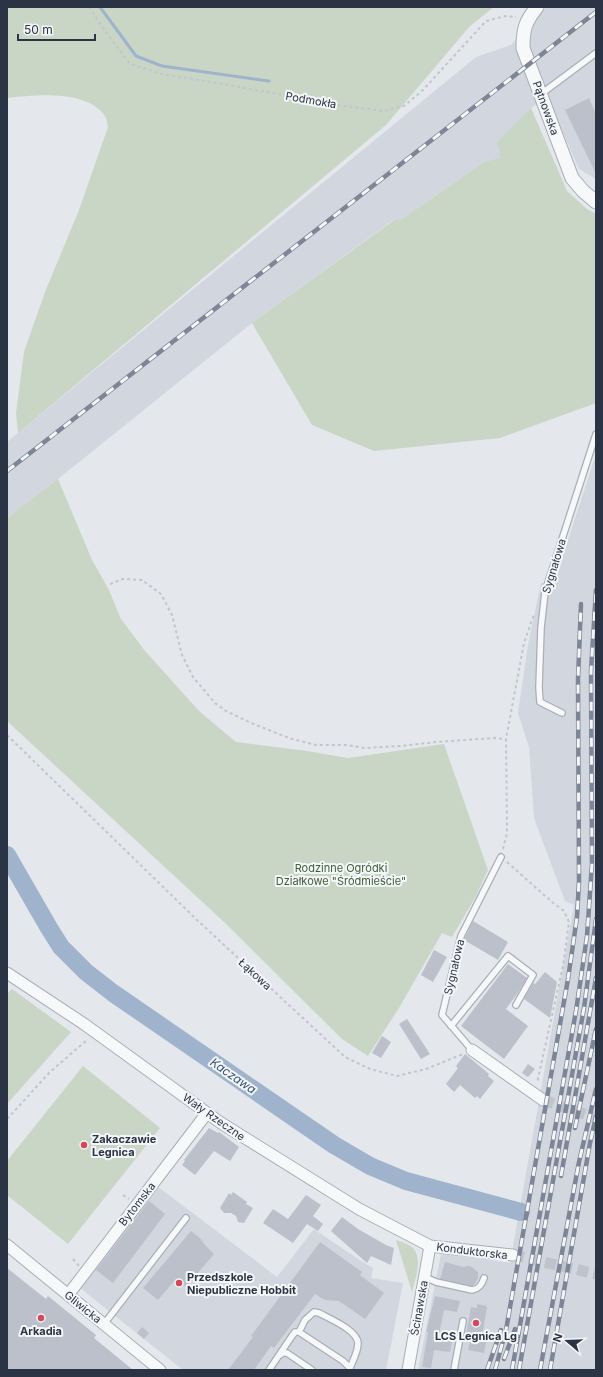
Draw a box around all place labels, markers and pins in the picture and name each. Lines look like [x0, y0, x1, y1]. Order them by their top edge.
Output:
place label: Zakaczawie Legnica [92, 1132, 157, 1159]
marker: Zakaczawie Legnica [79, 1140, 89, 1150]
place label: Przedszkole Niepubliczne Hobbit [187, 1270, 296, 1297]
marker: Przedszkole Niepubliczne Hobbit [174, 1278, 184, 1288]
marker: Arkadia [36, 1313, 46, 1323]
marker: LCS Legnica Lg [471, 1318, 481, 1328]
place label: Arkadia [20, 1324, 62, 1338]
place label: LCS Legnica Lg [435, 1329, 517, 1343]

